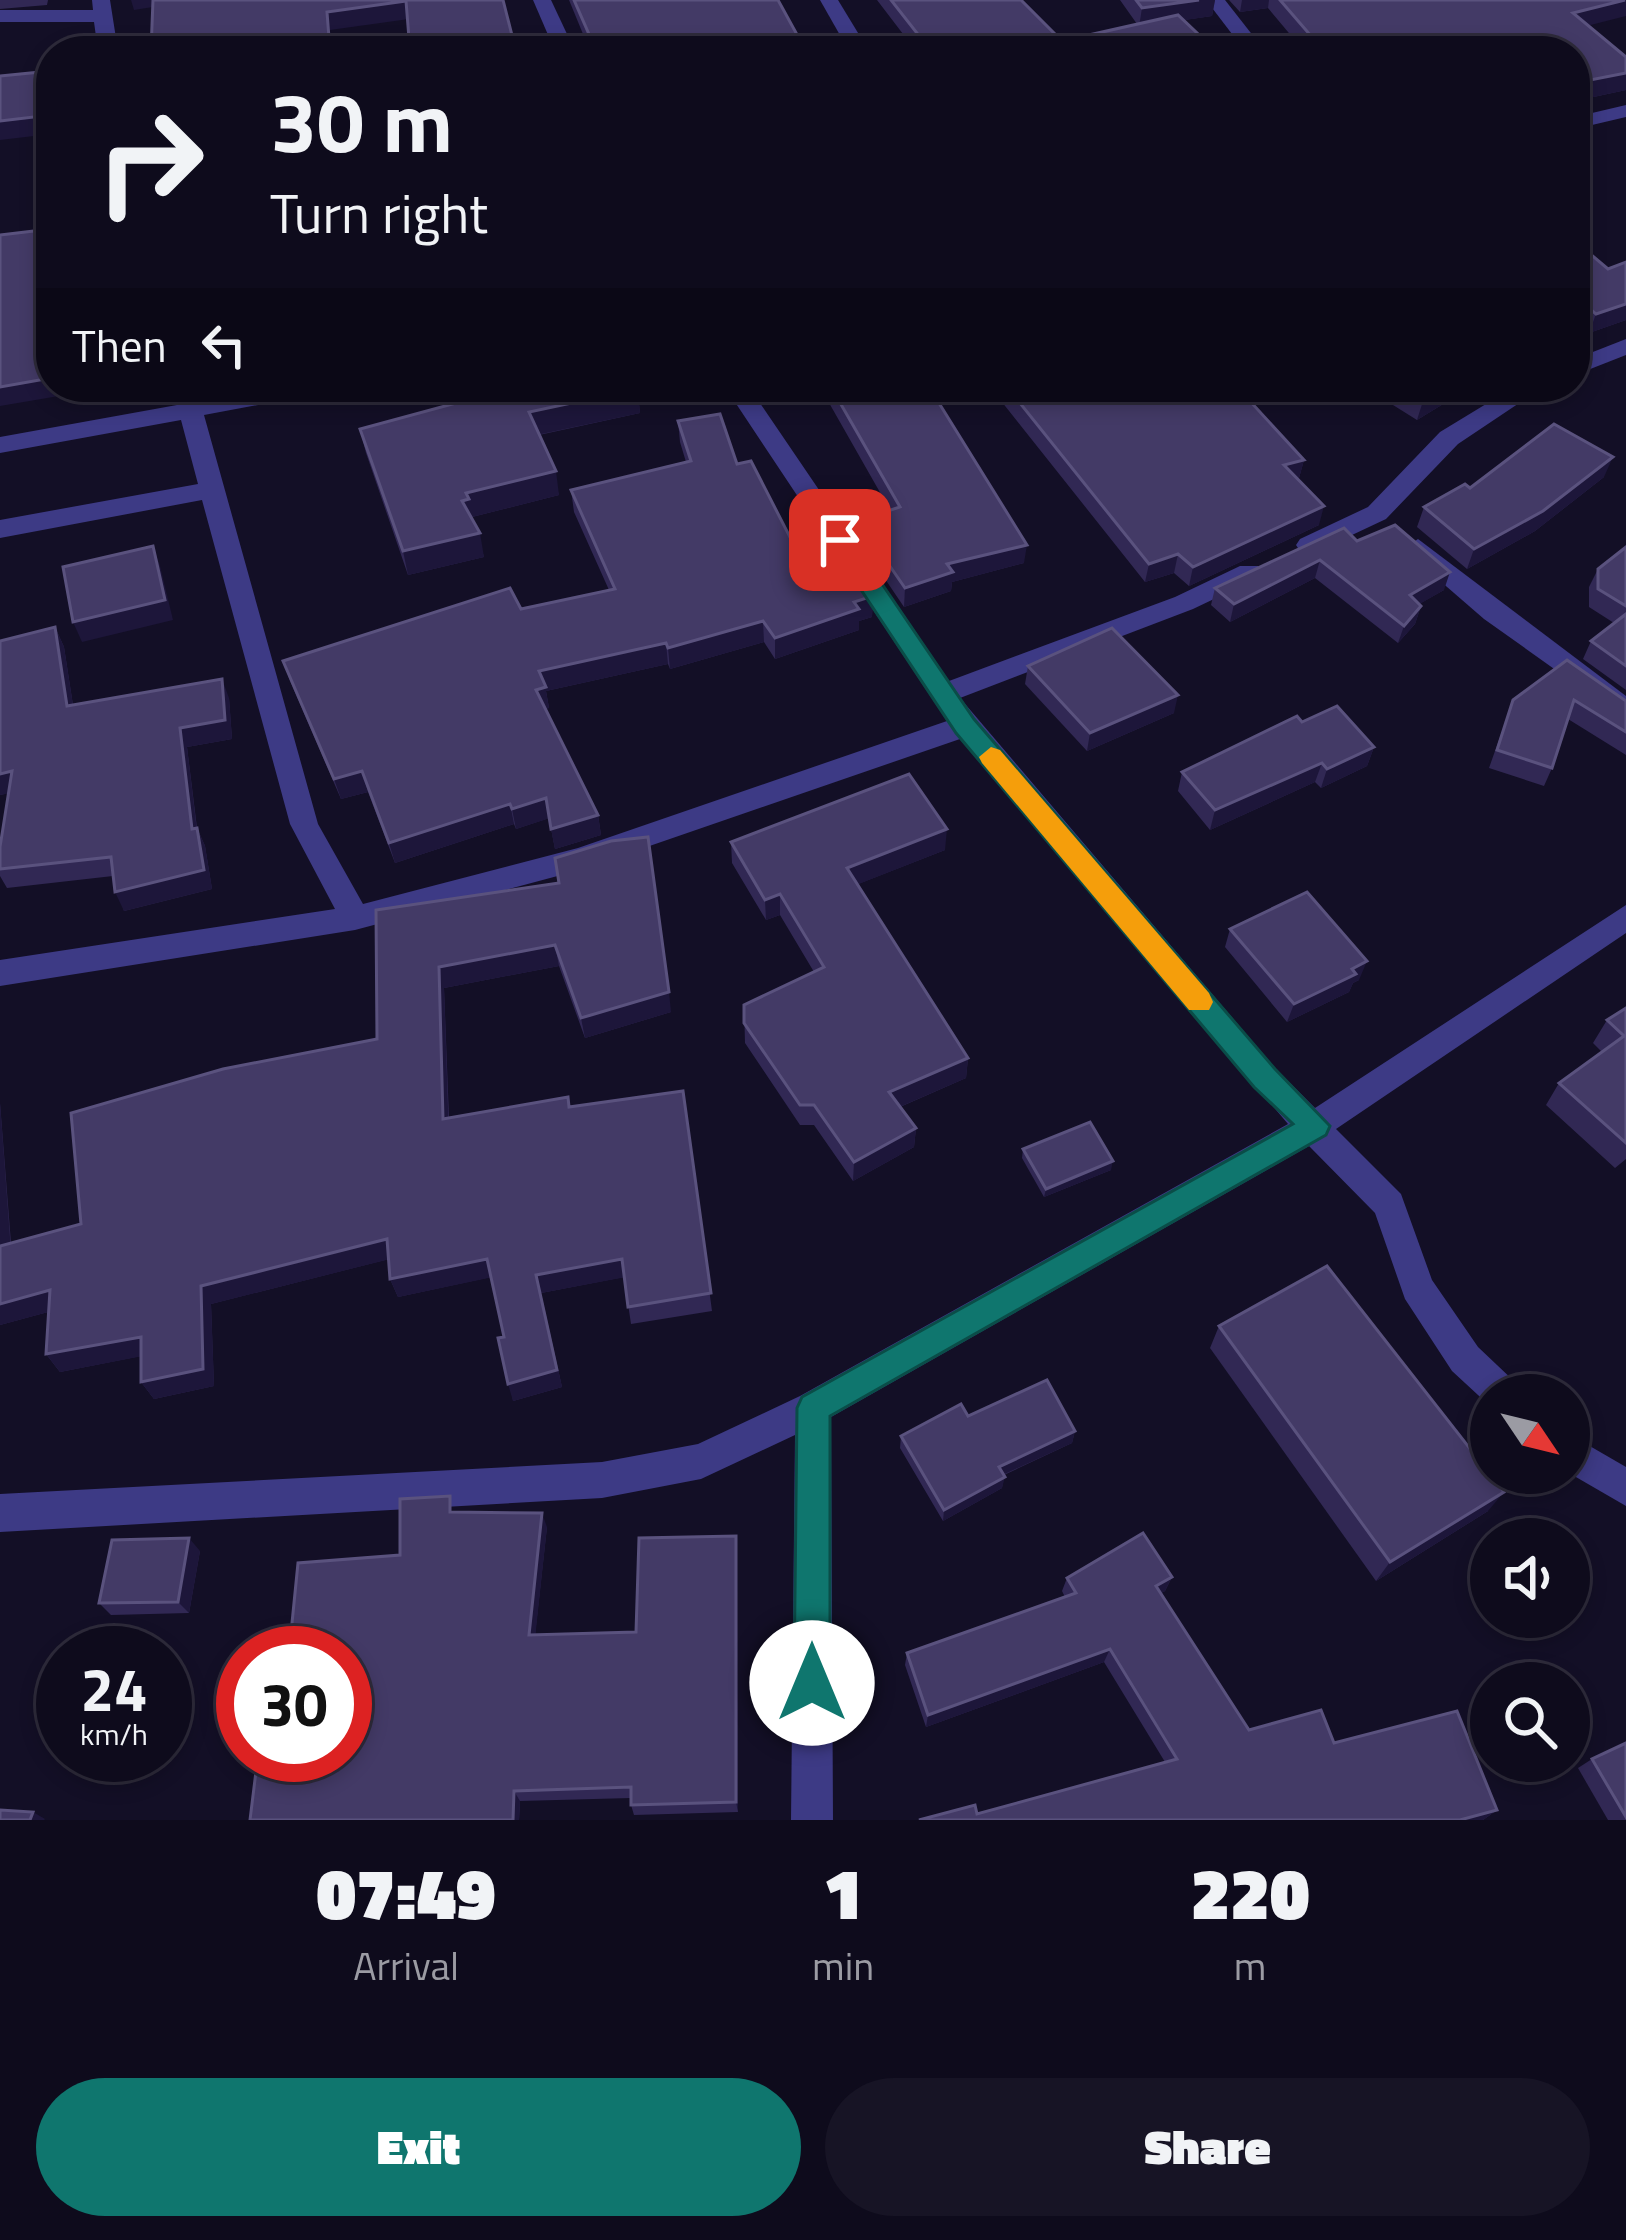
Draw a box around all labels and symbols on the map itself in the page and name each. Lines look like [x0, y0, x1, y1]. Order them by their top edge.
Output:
pin [789, 489, 891, 591]
north arrow [1470, 1374, 1590, 1494]
position arrow [749, 1620, 875, 1746]
speed limit sign: 30 [216, 1626, 372, 1782]

